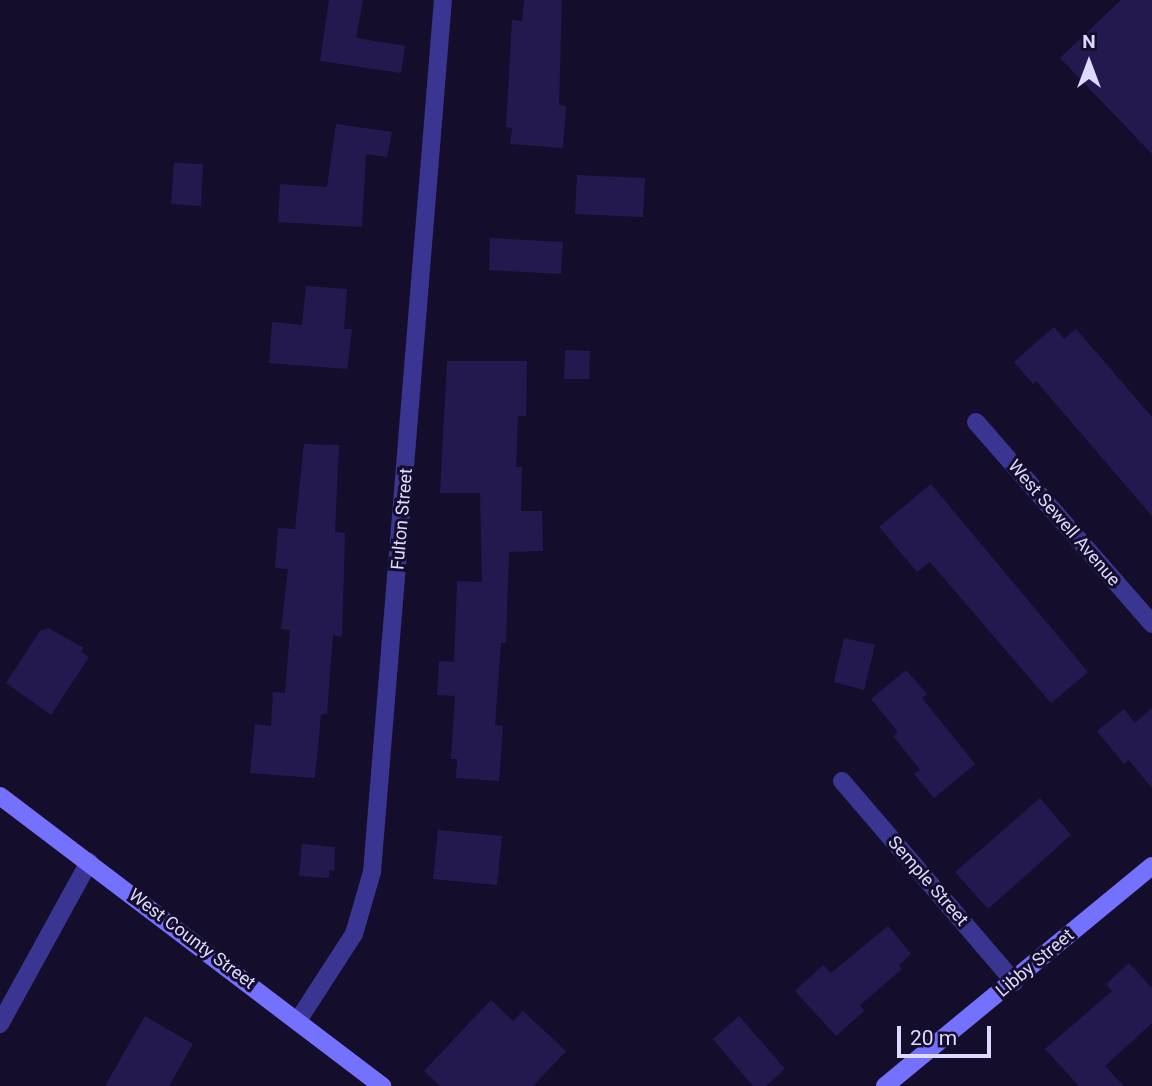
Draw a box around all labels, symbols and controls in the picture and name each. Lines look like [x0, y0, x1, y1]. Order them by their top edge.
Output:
north arrow [1054, 28, 1124, 98]
text: N [1082, 30, 1096, 53]
street label: West Sewell Avenue [1003, 455, 1125, 591]
street label: Fulton Street [387, 467, 417, 571]
street label: Semple Street [883, 832, 973, 930]
street label: West County Street [124, 884, 260, 994]
street label: Libby Street [992, 924, 1078, 1002]
scale bar [900, 1012, 995, 1056]
text: 20 m [910, 1026, 957, 1050]

